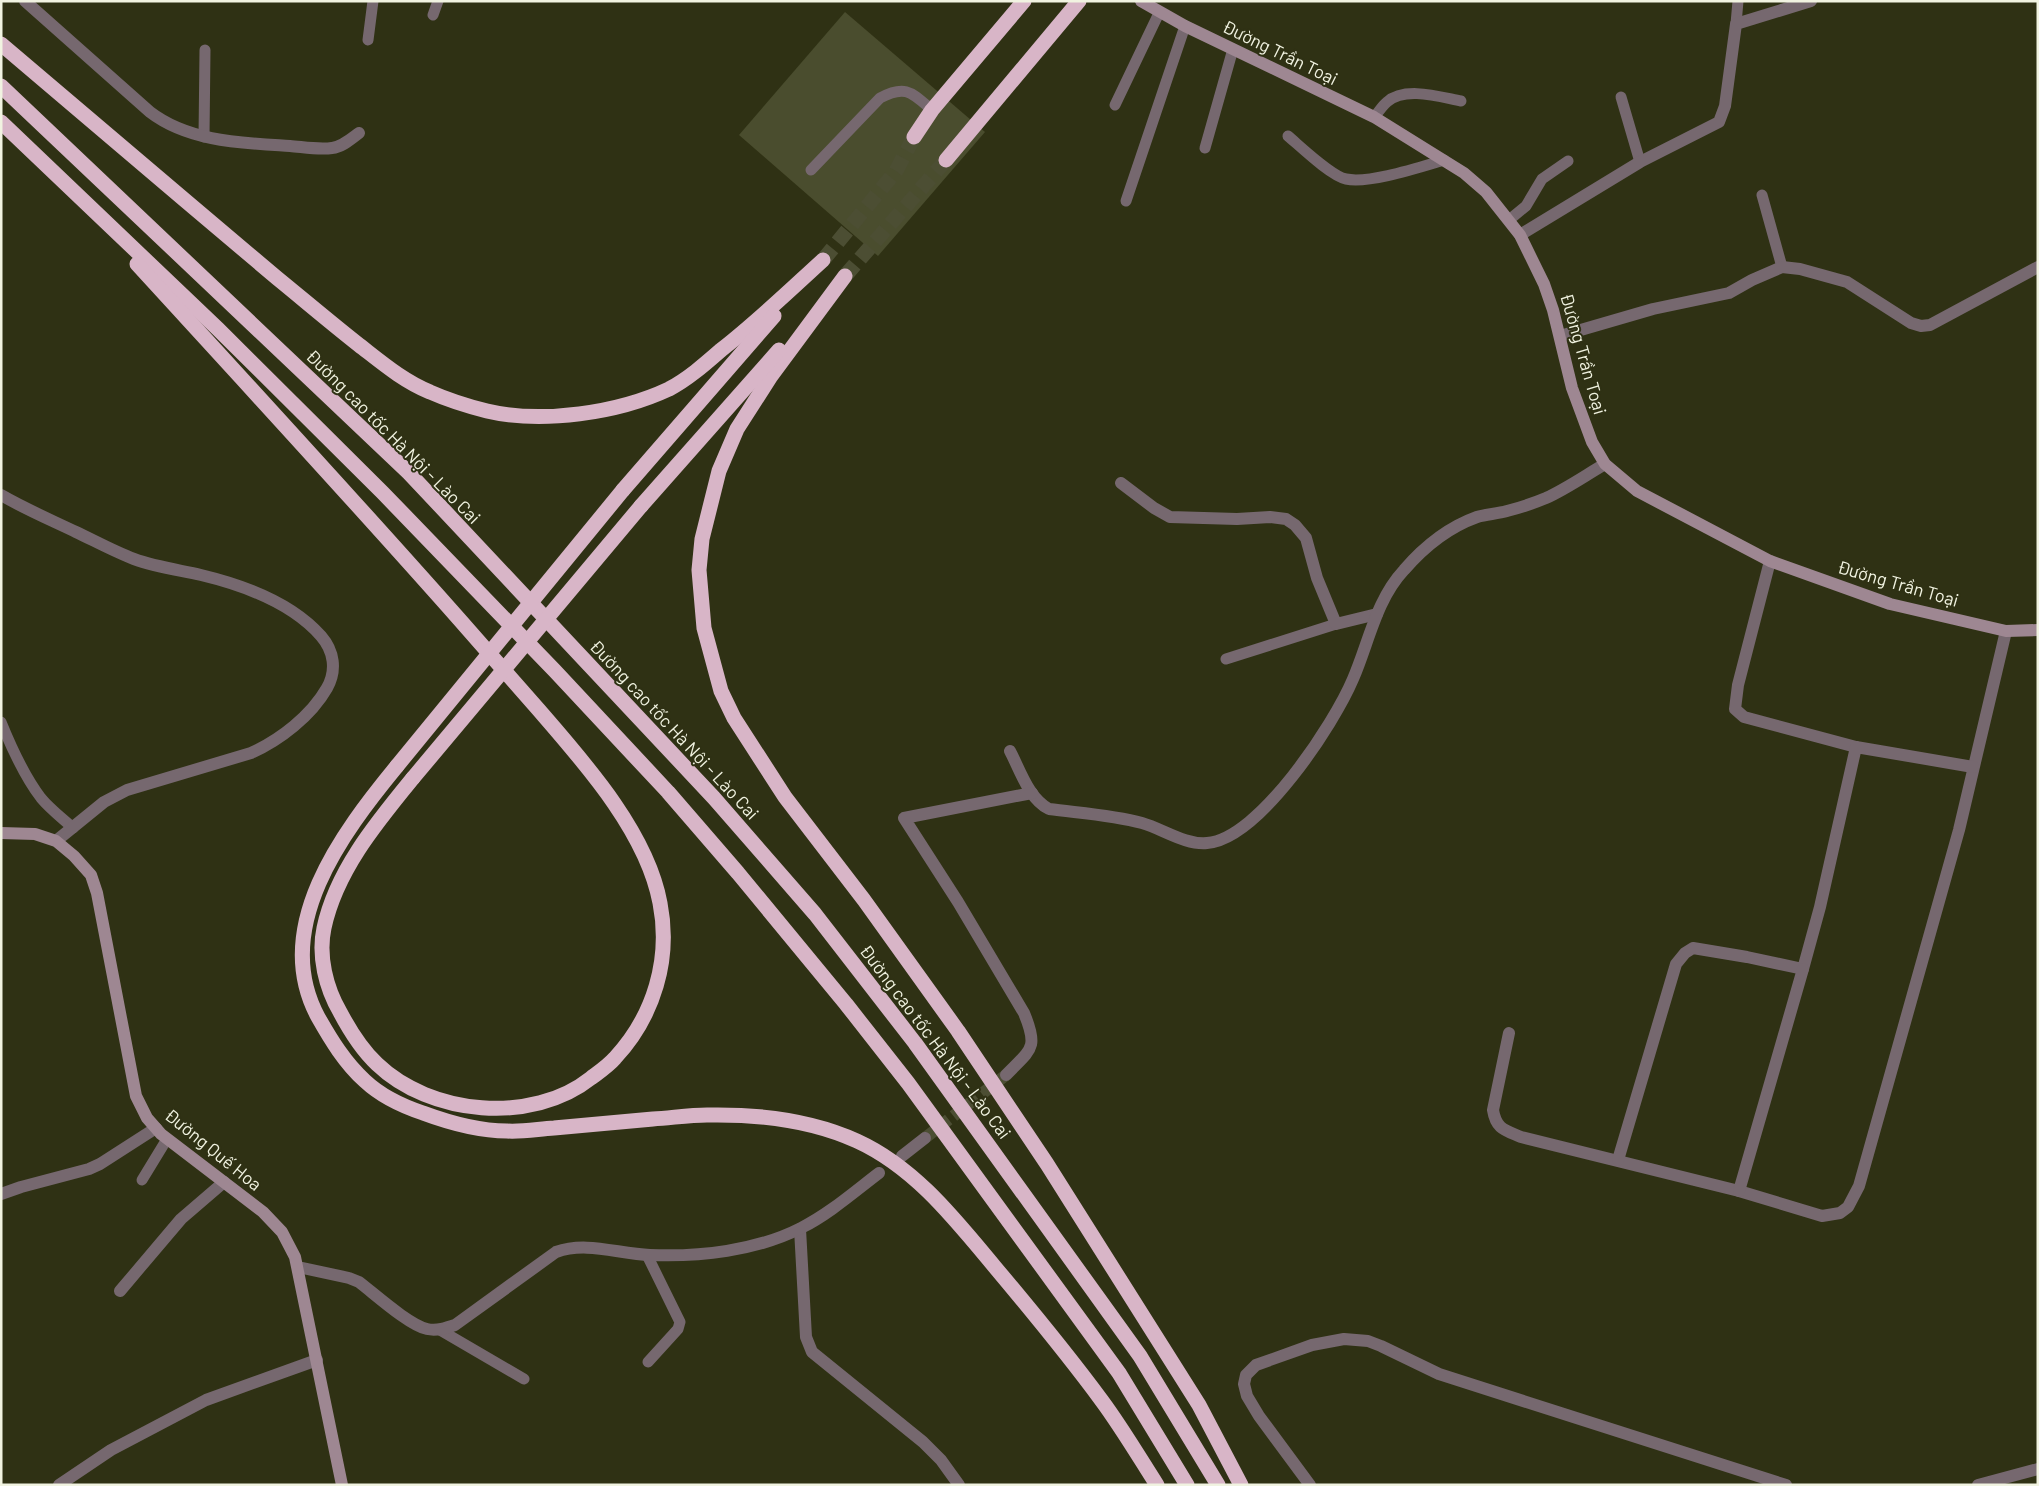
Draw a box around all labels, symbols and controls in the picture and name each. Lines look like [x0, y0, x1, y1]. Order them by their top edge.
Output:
street label: Đường Trần Toại [1219, 15, 1342, 89]
street label: Đường Trần Toại [1556, 291, 1612, 417]
street label: Đường cao tốc Hà Nội - Lào Cai [302, 344, 486, 528]
street label: Đường Trần Toại [1835, 555, 1961, 611]
street label: Đường cao tốc Hà Nội - Lào Cai [586, 635, 764, 824]
street label: Đường cao tốc Hà Nội - Lào Cai [855, 940, 1016, 1143]
street label: Đường Quế Hoa [161, 1103, 267, 1195]

